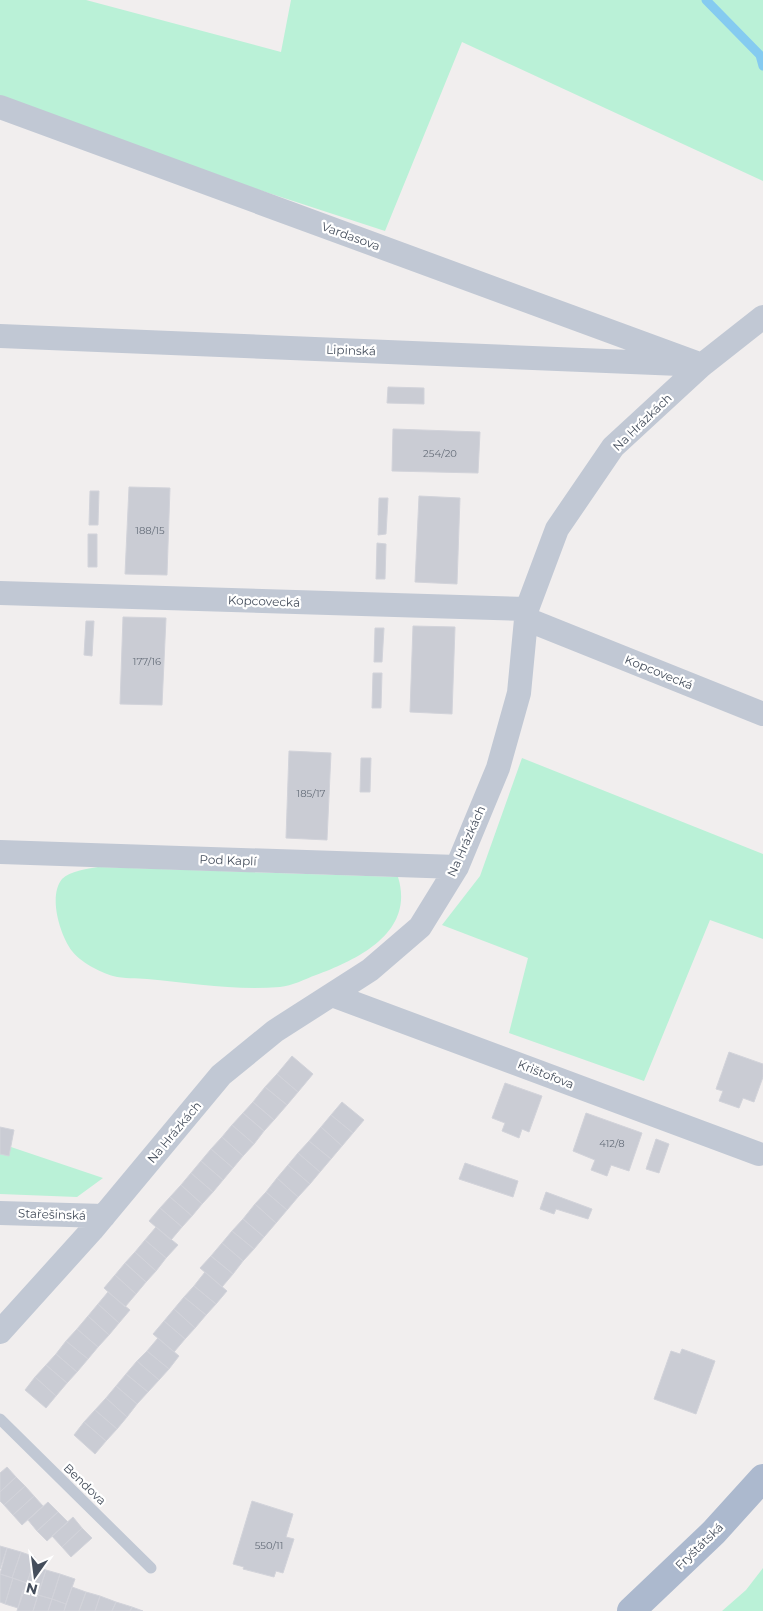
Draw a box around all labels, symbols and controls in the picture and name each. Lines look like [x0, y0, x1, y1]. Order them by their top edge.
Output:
street label: Vardasova [320, 218, 382, 254]
street label: Lipinská [326, 342, 376, 358]
street label: Na Hrázkách [609, 390, 675, 454]
house number: 254/20 [423, 447, 457, 460]
house number: 188/15 [135, 524, 165, 537]
street label: Kopcovecká [228, 592, 300, 610]
street label: Kopcovecká [623, 652, 695, 692]
house number: 177/16 [133, 655, 161, 668]
house number: 185/17 [297, 787, 326, 800]
street label: Na Hrázkách [444, 803, 488, 879]
street label: Pod Kaplí [199, 852, 258, 869]
street label: Krištofova [516, 1056, 576, 1092]
street label: Na Hrázkách [144, 1098, 204, 1166]
house number: 412/8 [599, 1137, 625, 1150]
street label: Stařešinská [18, 1205, 86, 1223]
street label: Bendova [61, 1460, 109, 1508]
street label: Fryštátská [672, 1519, 726, 1573]
house number: 550/11 [255, 1539, 283, 1552]
north arrow [10, 1551, 60, 1601]
text: N [24, 1579, 40, 1599]

